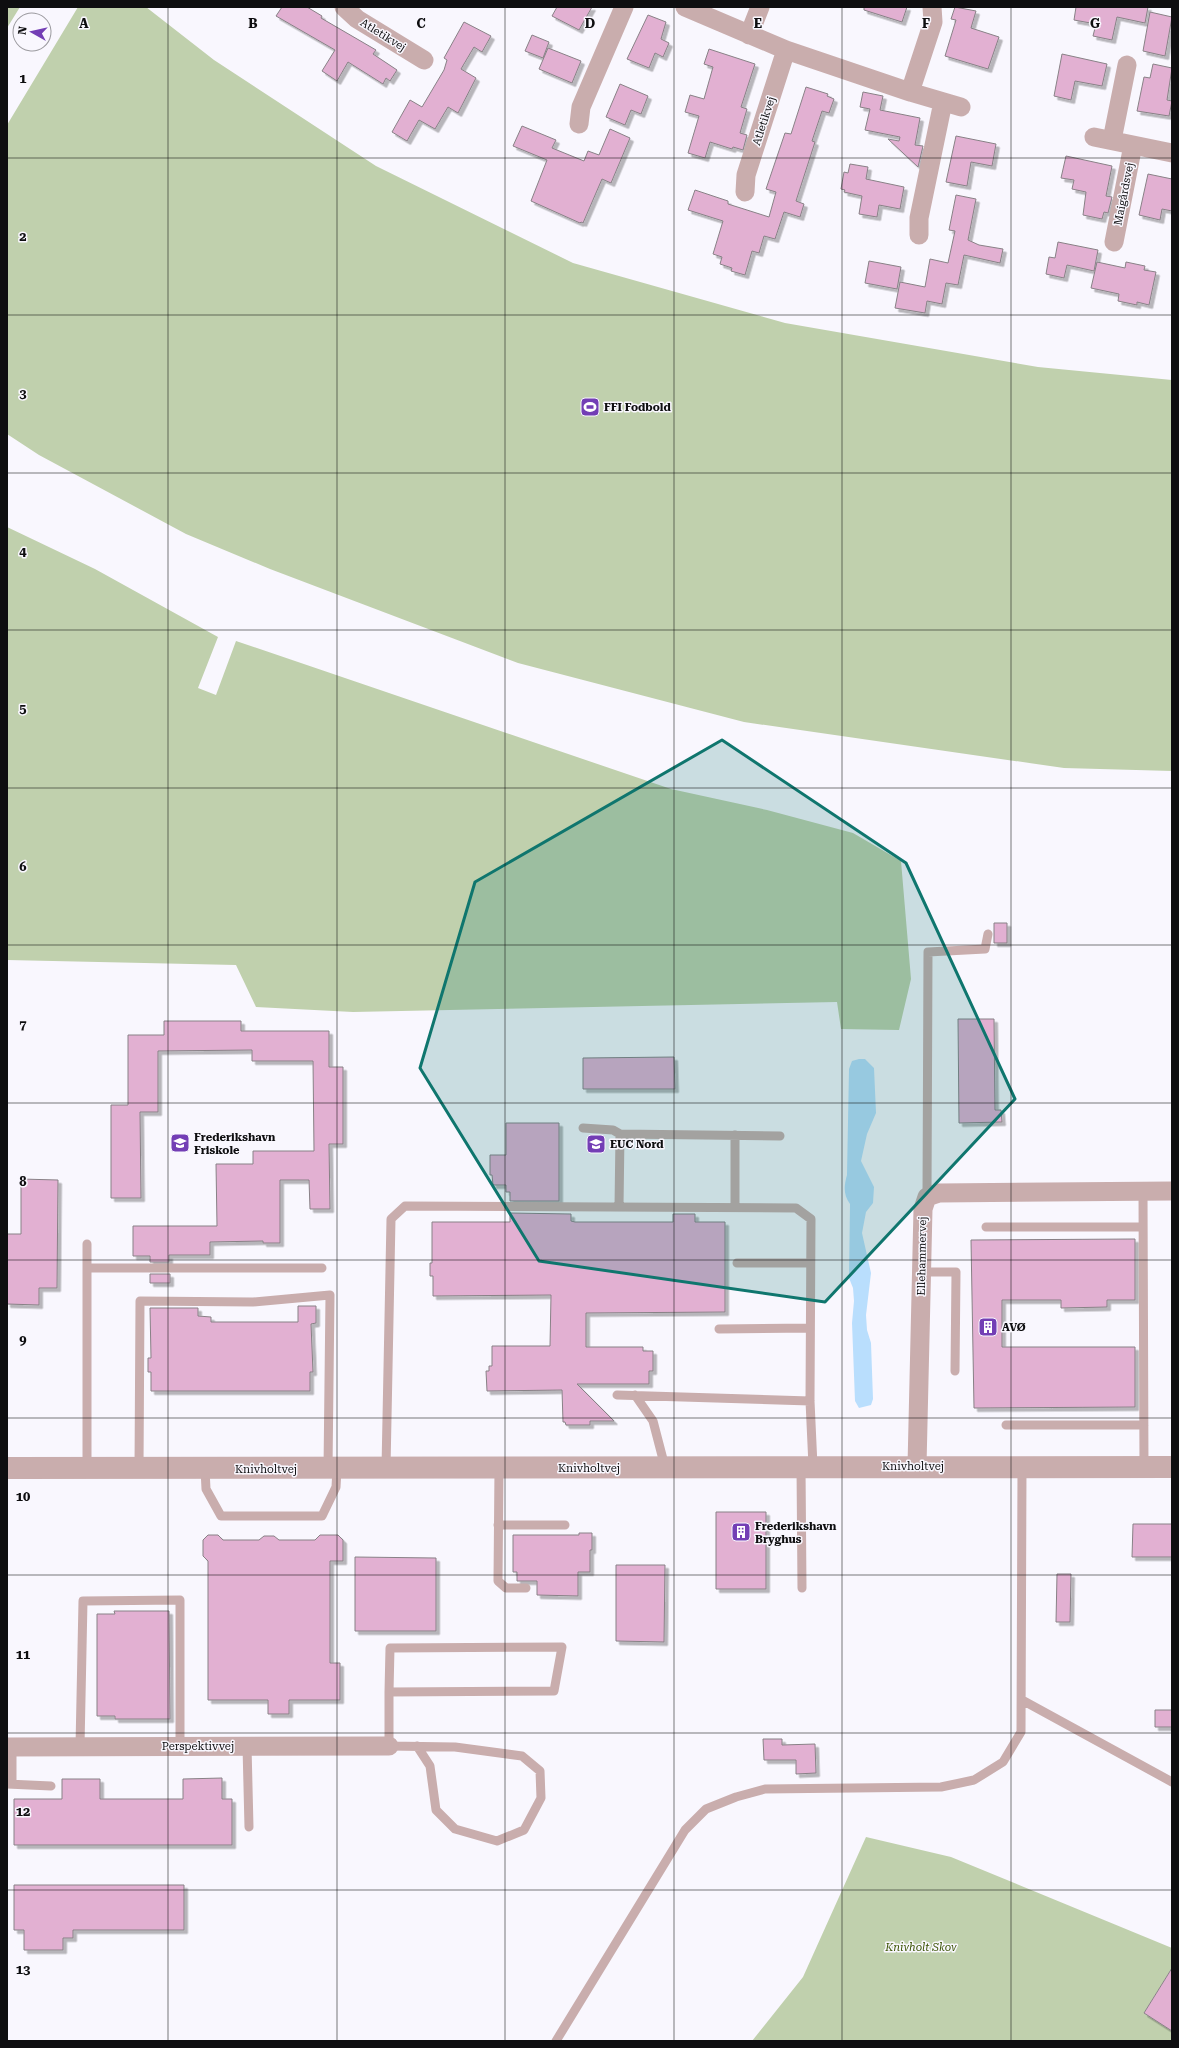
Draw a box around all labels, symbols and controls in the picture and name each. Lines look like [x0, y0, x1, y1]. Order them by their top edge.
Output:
north arrow [12, 12, 52, 52]
text: A [79, 16, 89, 31]
text: B [248, 16, 258, 31]
street label: Atletikvej [358, 16, 408, 54]
text: C [416, 16, 426, 31]
text: D [585, 16, 595, 31]
text: E [754, 16, 762, 31]
text: F [922, 16, 930, 31]
text: G [1090, 16, 1100, 31]
text: N [16, 25, 30, 36]
text: 1 [19, 71, 27, 86]
street label: Atletikvej [750, 95, 778, 147]
street label: Maigårdsvej [1112, 161, 1136, 227]
text: 2 [19, 229, 27, 244]
text: 3 [19, 386, 27, 401]
sports icon: FFI Fodbold [579, 396, 601, 418]
place label: FFI Fodbold [604, 401, 671, 414]
text: 4 [19, 544, 27, 559]
text: 5 [19, 701, 27, 716]
text: 6 [19, 859, 27, 874]
text: 7 [19, 1017, 27, 1032]
place label: Frederikshavn Friskole [194, 1131, 276, 1157]
school or university icon: Frederikshavn Friskole [169, 1132, 191, 1154]
school or university icon: EUC Nord [585, 1133, 607, 1155]
place label: EUC Nord [610, 1138, 664, 1151]
text: 8 [19, 1174, 27, 1189]
street label: Ellehammervej [915, 1216, 929, 1296]
building icon: AVØ [977, 1316, 999, 1338]
place label: AVØ [1002, 1321, 1026, 1334]
text: 9 [19, 1332, 27, 1347]
street label: Knivholtvej [882, 1460, 944, 1473]
street label: Knivholtvej [558, 1462, 620, 1475]
street label: Knivholtvej [235, 1463, 297, 1476]
text: 10 [16, 1489, 30, 1504]
place label: Frederikshavn Bryghus [755, 1520, 837, 1546]
building icon: Frederikshavn Bryghus [730, 1521, 752, 1543]
text: 11 [16, 1647, 30, 1662]
street label: Perspektivvej [162, 1740, 234, 1753]
text: 12 [16, 1804, 30, 1819]
park label: Knivholt Skov [884, 1941, 957, 1954]
text: 13 [16, 1962, 30, 1977]

